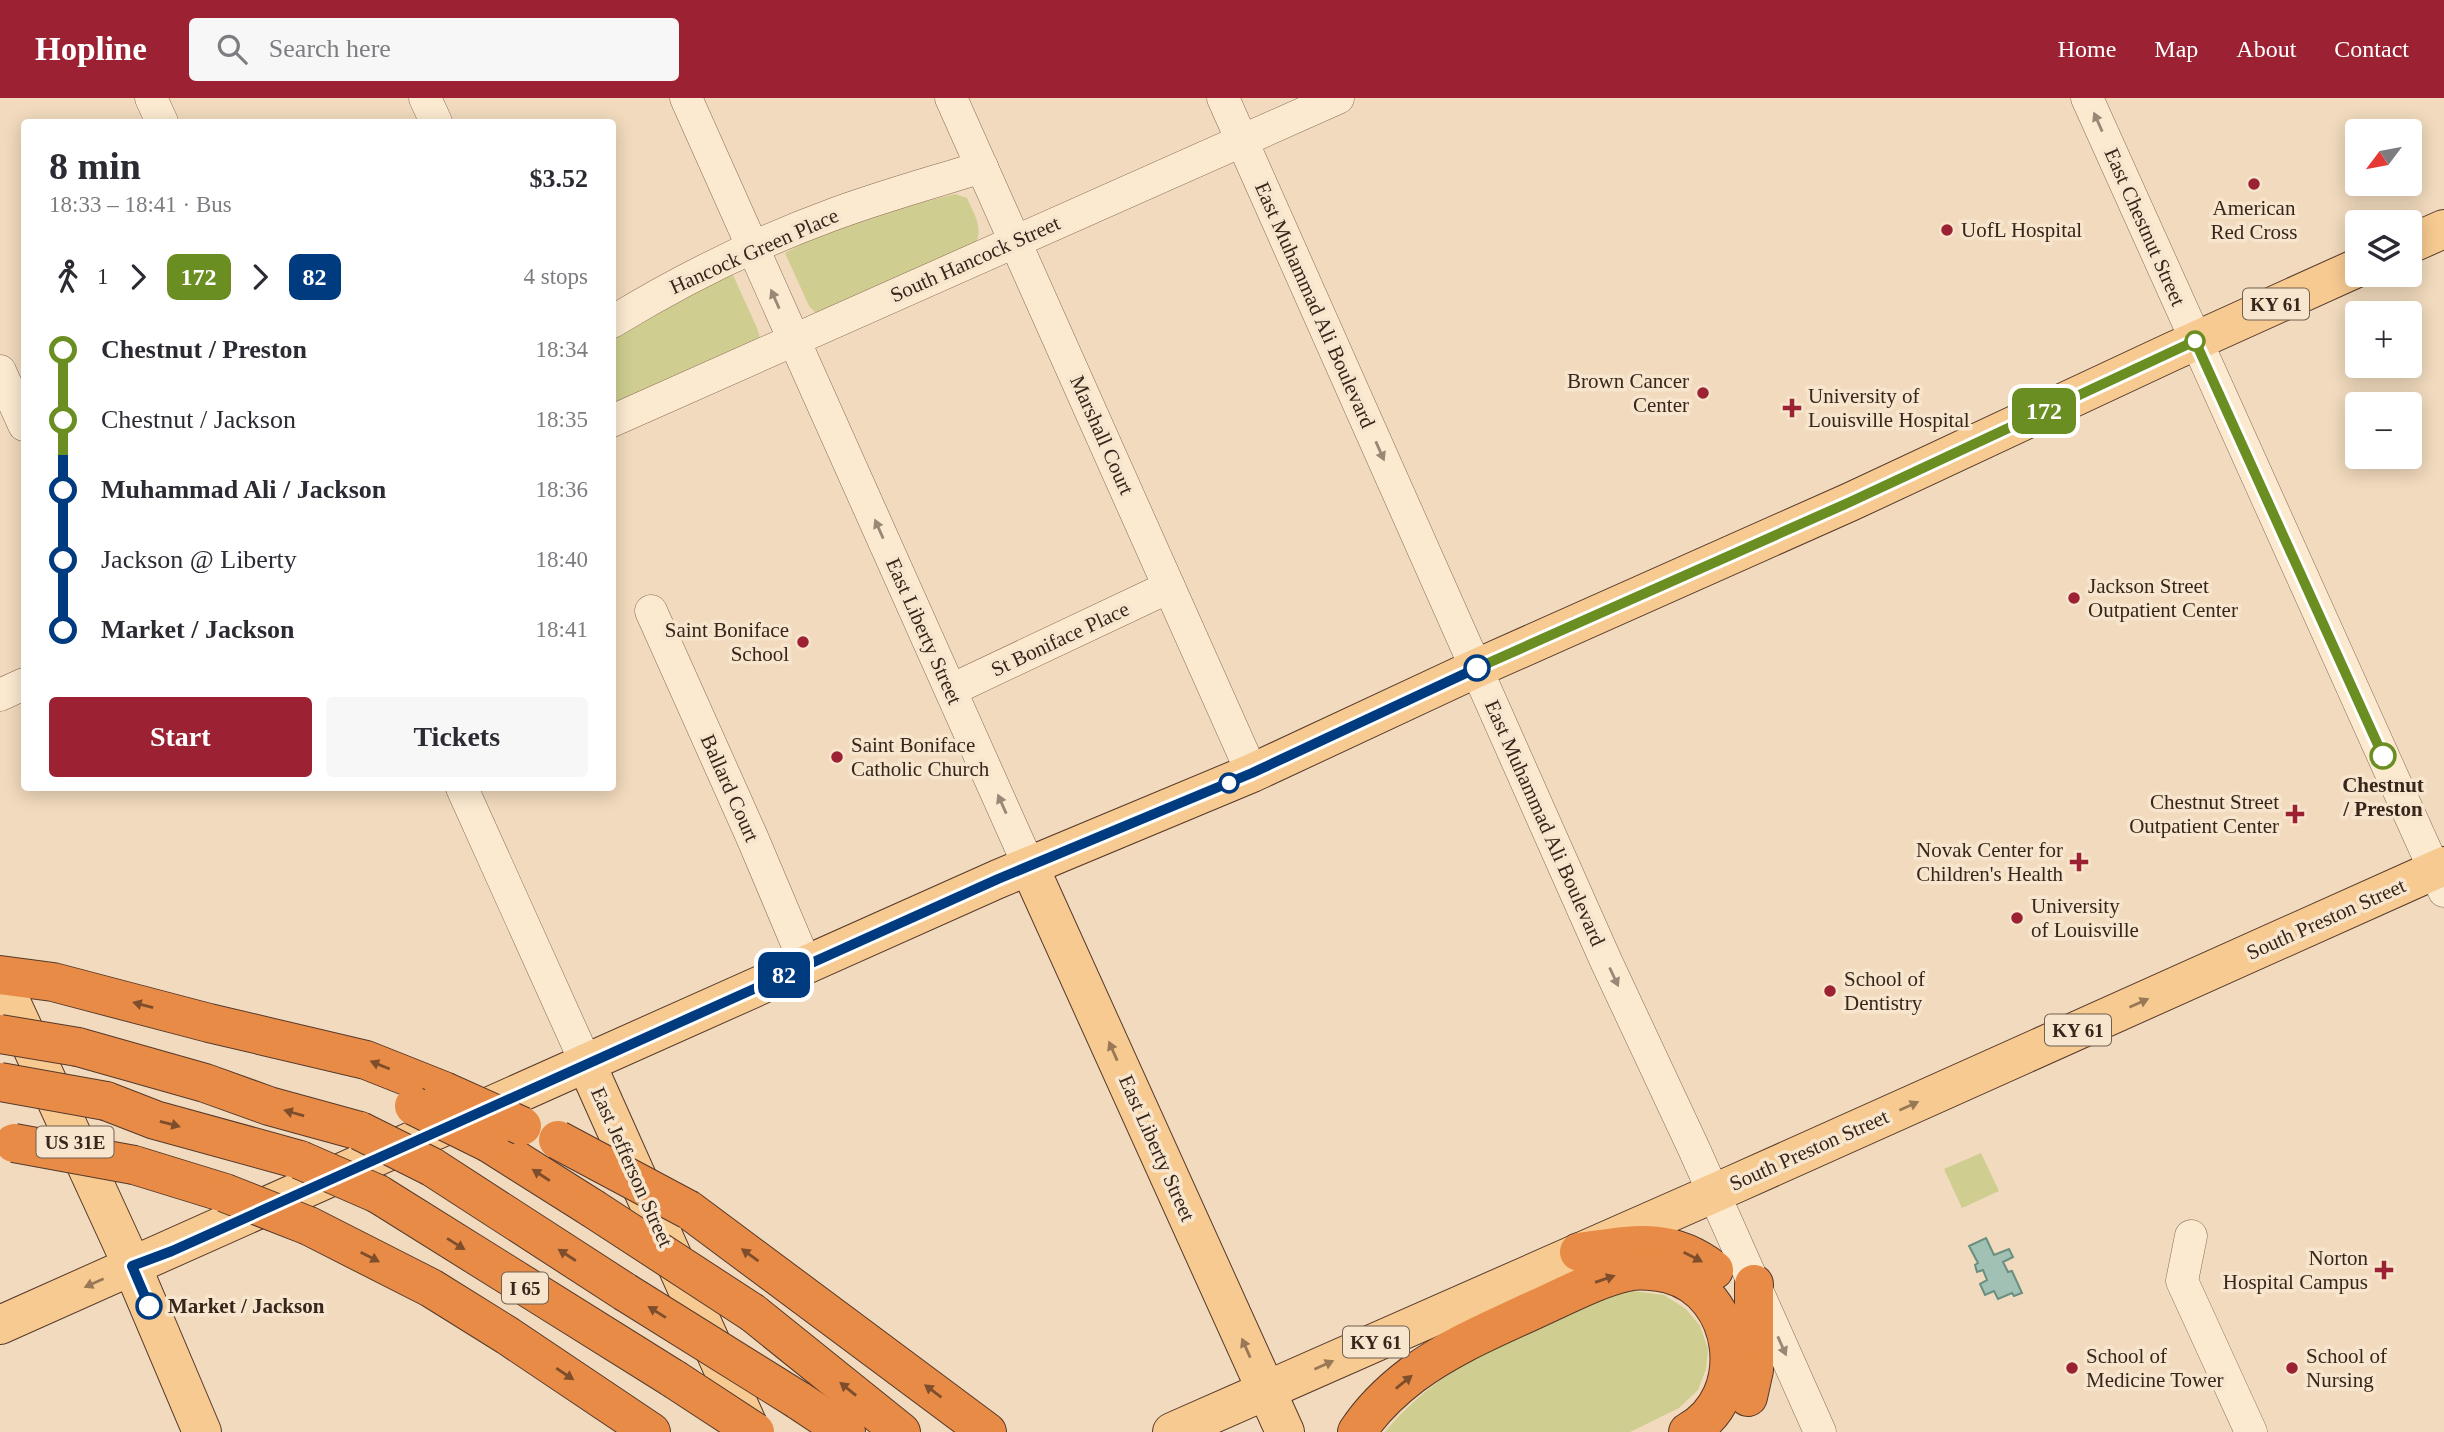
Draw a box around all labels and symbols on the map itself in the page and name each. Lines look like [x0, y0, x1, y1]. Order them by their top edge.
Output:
one-way arrow [2092, 111, 2103, 132]
north arrow [2345, 119, 2422, 196]
street label: East Chestnut Street [2099, 144, 2191, 310]
marker: American Red Cross [2246, 176, 2262, 192]
street label: East Muhammad Ali Boulevard [1250, 178, 1380, 432]
place label: American Red Cross [2211, 196, 2297, 244]
street label: Hancock Green Place [666, 203, 842, 299]
street label: South Hancock Street [886, 211, 1064, 307]
place label: UofL Hospital [1961, 218, 2082, 242]
marker: UofL Hospital [1939, 222, 1955, 238]
road number: KY 61 [2243, 288, 2309, 320]
one-way arrow [769, 289, 781, 309]
unlabelled marker [2185, 331, 2205, 351]
place label: Brown Cancer Center [1567, 369, 1689, 417]
street label: Marshall Court [1065, 372, 1139, 498]
place label: University of Louisville Hospital [1808, 384, 1970, 432]
marker: Brown Cancer Center [1695, 385, 1711, 401]
line badge: 172 [2004, 388, 2084, 434]
marker: University of Louisville Hospital [1782, 398, 1802, 418]
one-way arrow [1374, 441, 1386, 461]
one-way arrow [873, 519, 885, 539]
street label: East Liberty Street [881, 554, 967, 708]
place label: Jackson Street Outpatient Center [2088, 574, 2238, 622]
marker: Jackson Street Outpatient Center [2066, 590, 2082, 606]
street label: St Boniface Place [987, 597, 1133, 681]
place label: Saint Boniface School [665, 618, 789, 666]
marker: Saint Boniface School [795, 634, 811, 650]
unlabelled marker [1464, 655, 1490, 681]
street label: East Muhammad Ali Boulevard [1480, 696, 1610, 950]
street label: Ballard Court [696, 731, 764, 846]
place label: Saint Boniface Catholic Church [851, 733, 990, 781]
marker: Chestnut / Preston [2370, 743, 2396, 769]
marker: Saint Boniface Catholic Church [829, 749, 845, 765]
unlabelled marker [1219, 773, 1239, 793]
place label: Chestnut / Preston [2342, 773, 2424, 821]
place label: Chestnut Street Outpatient Center [2129, 790, 2279, 838]
one-way arrow [996, 793, 1007, 814]
marker: Chestnut Street Outpatient Center [2285, 804, 2305, 824]
place label: Novak Center for Children's Health [1916, 838, 2064, 886]
marker: Novak Center for Children's Health [2069, 852, 2089, 872]
street label: South Preston Street [2243, 873, 2409, 965]
place label: University of Louisville [2031, 894, 2139, 942]
marker: University of Louisville [2009, 910, 2025, 926]
line badge: 82 [752, 952, 816, 998]
one-way arrow [1608, 967, 1620, 987]
place label: School of Dentistry [1844, 967, 1925, 1015]
marker: School of Dentistry [1822, 983, 1838, 999]
one-way arrow [2129, 997, 2149, 1009]
one-way arrow [132, 1000, 153, 1010]
road number: KY 61 [2045, 1014, 2111, 1046]
one-way arrow [1107, 1041, 1119, 1061]
one-way arrow [370, 1060, 391, 1071]
street label: East Liberty Street [1114, 1071, 1200, 1225]
street label: East Jefferson Street [586, 1083, 678, 1251]
one-way arrow [1899, 1100, 1919, 1112]
street label: South Preston Street [1726, 1104, 1892, 1196]
one-way arrow [283, 1107, 304, 1117]
one-way arrow [160, 1120, 181, 1130]
road number: US 31E [36, 1126, 114, 1158]
one-way arrow [531, 1169, 550, 1182]
one-way arrow [446, 1237, 466, 1250]
place label: Norton Hospital Campus [2223, 1246, 2368, 1294]
one-way arrow [558, 1248, 577, 1261]
one-way arrow [741, 1248, 759, 1262]
one-way arrow [1684, 1250, 1704, 1262]
one-way arrow [360, 1252, 380, 1263]
marker: Norton Hospital Campus [2374, 1260, 2394, 1280]
road number: I 65 [502, 1272, 548, 1304]
one-way arrow [1595, 1273, 1616, 1284]
one-way arrow [84, 1277, 104, 1289]
marker: Market / Jackson [136, 1293, 162, 1319]
place label: Market / Jackson [168, 1294, 325, 1318]
one-way arrow [647, 1305, 666, 1318]
road number: KY 61 [1343, 1326, 1409, 1358]
one-way arrow [1777, 1336, 1788, 1357]
one-way arrow [1240, 1337, 1251, 1358]
place label: School of Medicine Tower [2086, 1344, 2224, 1392]
place label: School of Nursing [2306, 1344, 2387, 1392]
one-way arrow [1314, 1359, 1334, 1371]
marker: School of Medicine Tower [2064, 1360, 2080, 1376]
marker: School of Nursing [2284, 1360, 2300, 1376]
one-way arrow [555, 1367, 574, 1380]
one-way arrow [1394, 1375, 1412, 1390]
one-way arrow [839, 1382, 857, 1397]
one-way arrow [924, 1383, 942, 1398]

